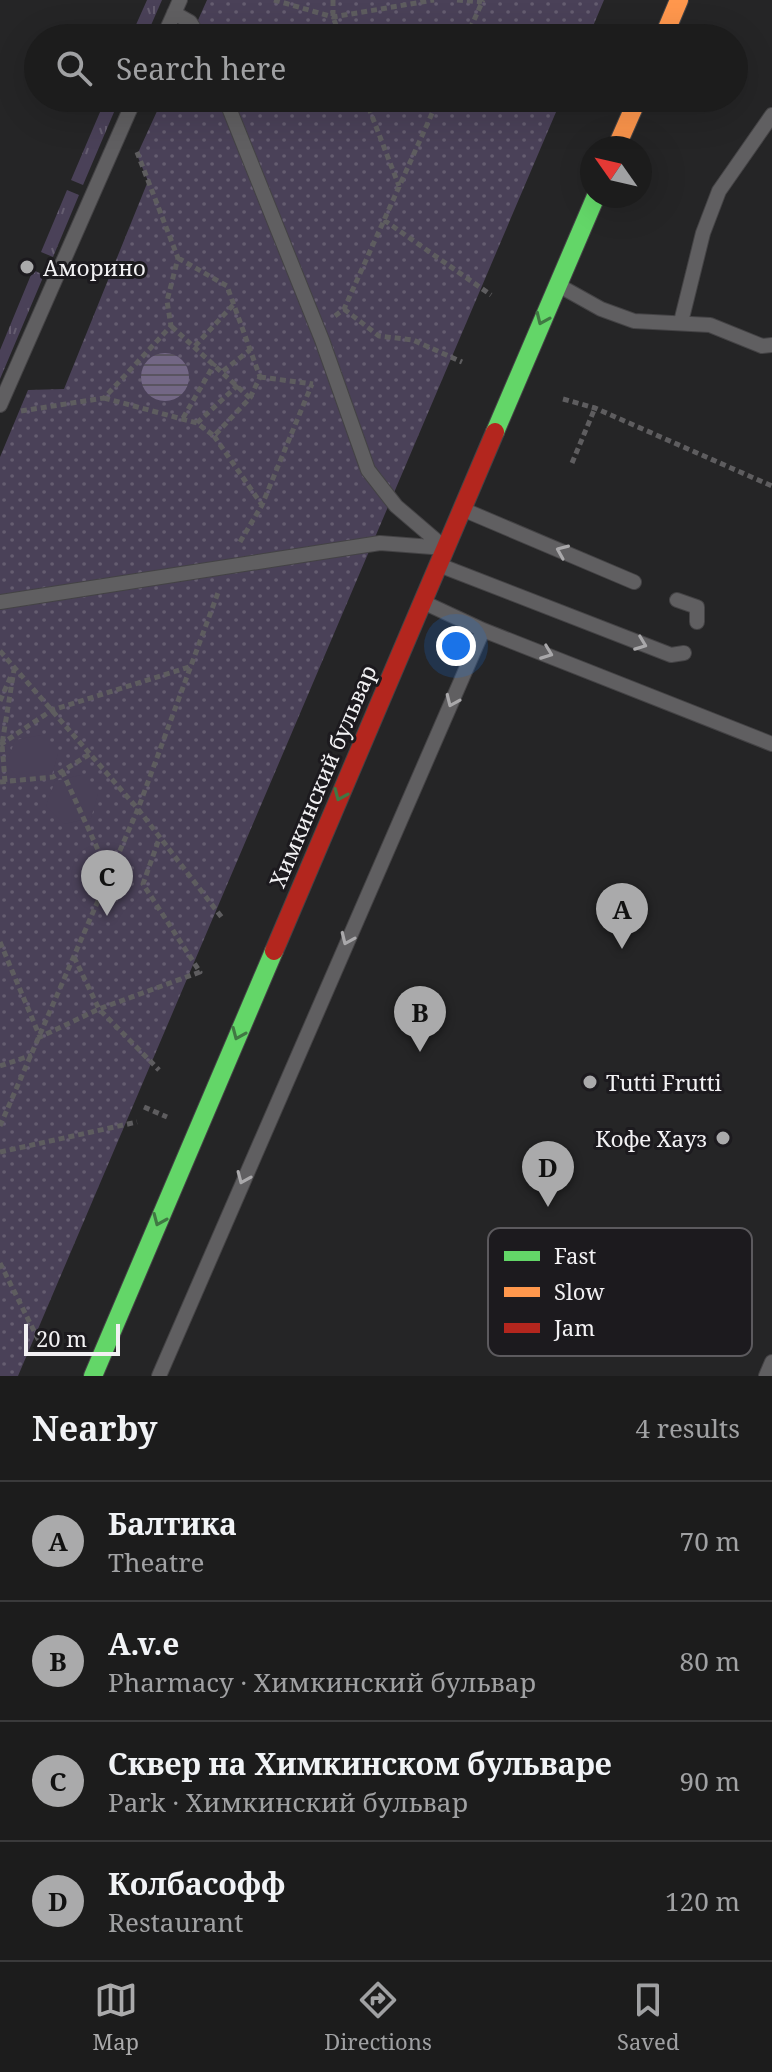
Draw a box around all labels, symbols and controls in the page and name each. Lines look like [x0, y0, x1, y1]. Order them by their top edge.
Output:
search box [24, 24, 748, 112]
icon: search [52, 46, 96, 90]
text: Search here [116, 48, 286, 89]
north arrow [580, 136, 652, 208]
place label: Аморино [43, 252, 146, 282]
marker: Аморино [18, 258, 36, 276]
one-way arrow [536, 311, 552, 325]
one-way arrow [556, 545, 571, 561]
your location [436, 626, 476, 666]
one-way arrow [633, 634, 647, 651]
one-way arrow [539, 643, 553, 659]
street label: Химкинский бульвар [262, 660, 382, 892]
one-way arrow [445, 693, 461, 707]
one-way arrow [334, 787, 350, 801]
pin: C [81, 850, 133, 916]
pin: A [596, 883, 648, 949]
one-way arrow [341, 931, 357, 946]
pin: B [394, 986, 446, 1052]
one-way arrow [232, 1026, 248, 1040]
place label: Tutti Frutti [606, 1067, 722, 1097]
marker: Tutti Frutti [581, 1073, 599, 1091]
place label: Кофе Хауз [595, 1123, 707, 1153]
marker: Кофе Хауз [714, 1129, 732, 1147]
pin: D [522, 1141, 574, 1207]
one-way arrow [237, 1170, 253, 1184]
one-way arrow [153, 1212, 169, 1226]
legend [488, 1228, 752, 1356]
text: Fast [554, 1240, 596, 1270]
text: Slow [554, 1276, 604, 1306]
text: Jam [553, 1312, 595, 1342]
scale bar [24, 1320, 120, 1356]
text: 20 m [36, 1323, 87, 1353]
text: Nearby [32, 1405, 158, 1451]
text: 4 results [635, 1410, 740, 1446]
text: Балтика [108, 1503, 237, 1544]
text: A [48, 1523, 68, 1559]
text: 70 m [680, 1523, 740, 1559]
text: Theatre [108, 1544, 204, 1580]
text: A.v.e [108, 1623, 179, 1664]
text: B [49, 1643, 67, 1679]
text: 80 m [680, 1643, 740, 1679]
text: Pharmacy · Химкинский бульвар [108, 1664, 536, 1700]
text: Сквер на Химкинском бульваре [108, 1743, 612, 1784]
text: C [49, 1763, 67, 1799]
text: 90 m [680, 1763, 740, 1799]
text: Park · Химкинский бульвар [108, 1784, 468, 1820]
text: Колбасофф [108, 1863, 285, 1904]
text: D [48, 1883, 68, 1919]
text: 120 m [665, 1883, 740, 1919]
text: Restaurant [108, 1904, 243, 1940]
tab: Map [93, 1978, 139, 2056]
tab: Directions [324, 1978, 432, 2056]
tab: Saved [617, 1978, 679, 2056]

